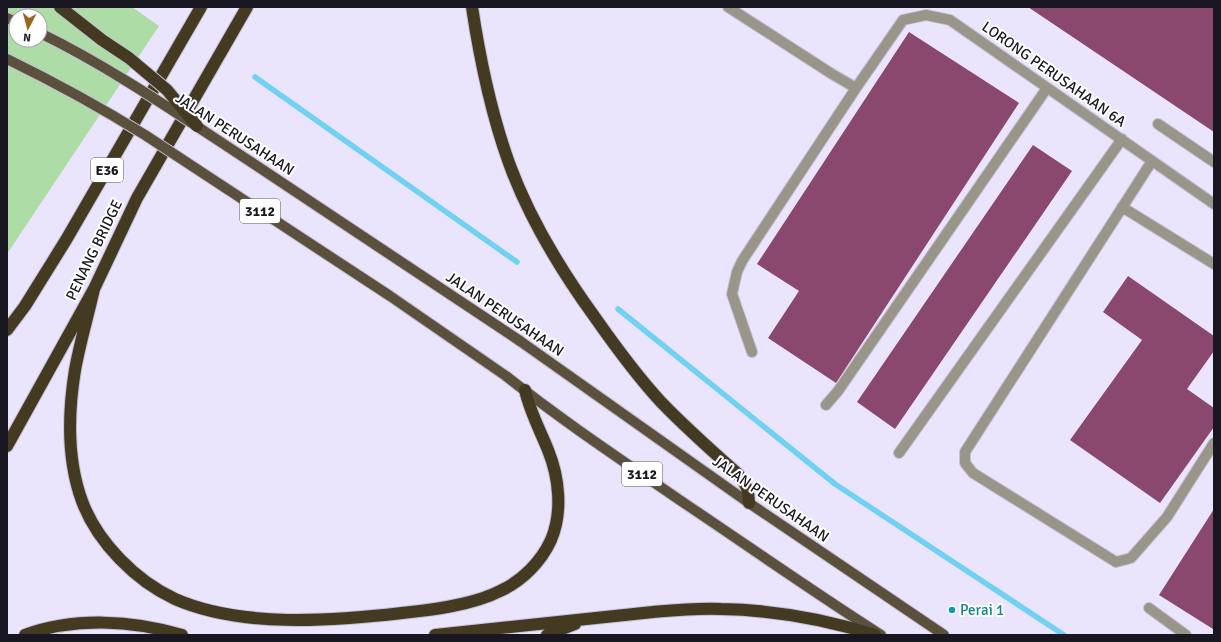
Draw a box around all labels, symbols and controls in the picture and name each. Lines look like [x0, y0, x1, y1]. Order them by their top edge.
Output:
north arrow [8, 8, 48, 48]
street label: LORONG PERUSAHAAN 6A [979, 17, 1129, 131]
text: N [23, 31, 31, 44]
street label: JALAN PERUSAHAAN [172, 89, 298, 179]
road number: E36 [91, 158, 123, 182]
street label: PENANG BRIDGE [62, 197, 126, 303]
road number: 3112 [240, 199, 280, 223]
street label: JALAN PERUSAHAAN [443, 268, 567, 360]
street label: JALAN PERUSAHAAN [709, 452, 833, 546]
road number: 3112 [622, 462, 662, 486]
place label: Perai 1 [960, 601, 1004, 619]
marker: Perai 1 [947, 605, 957, 615]

